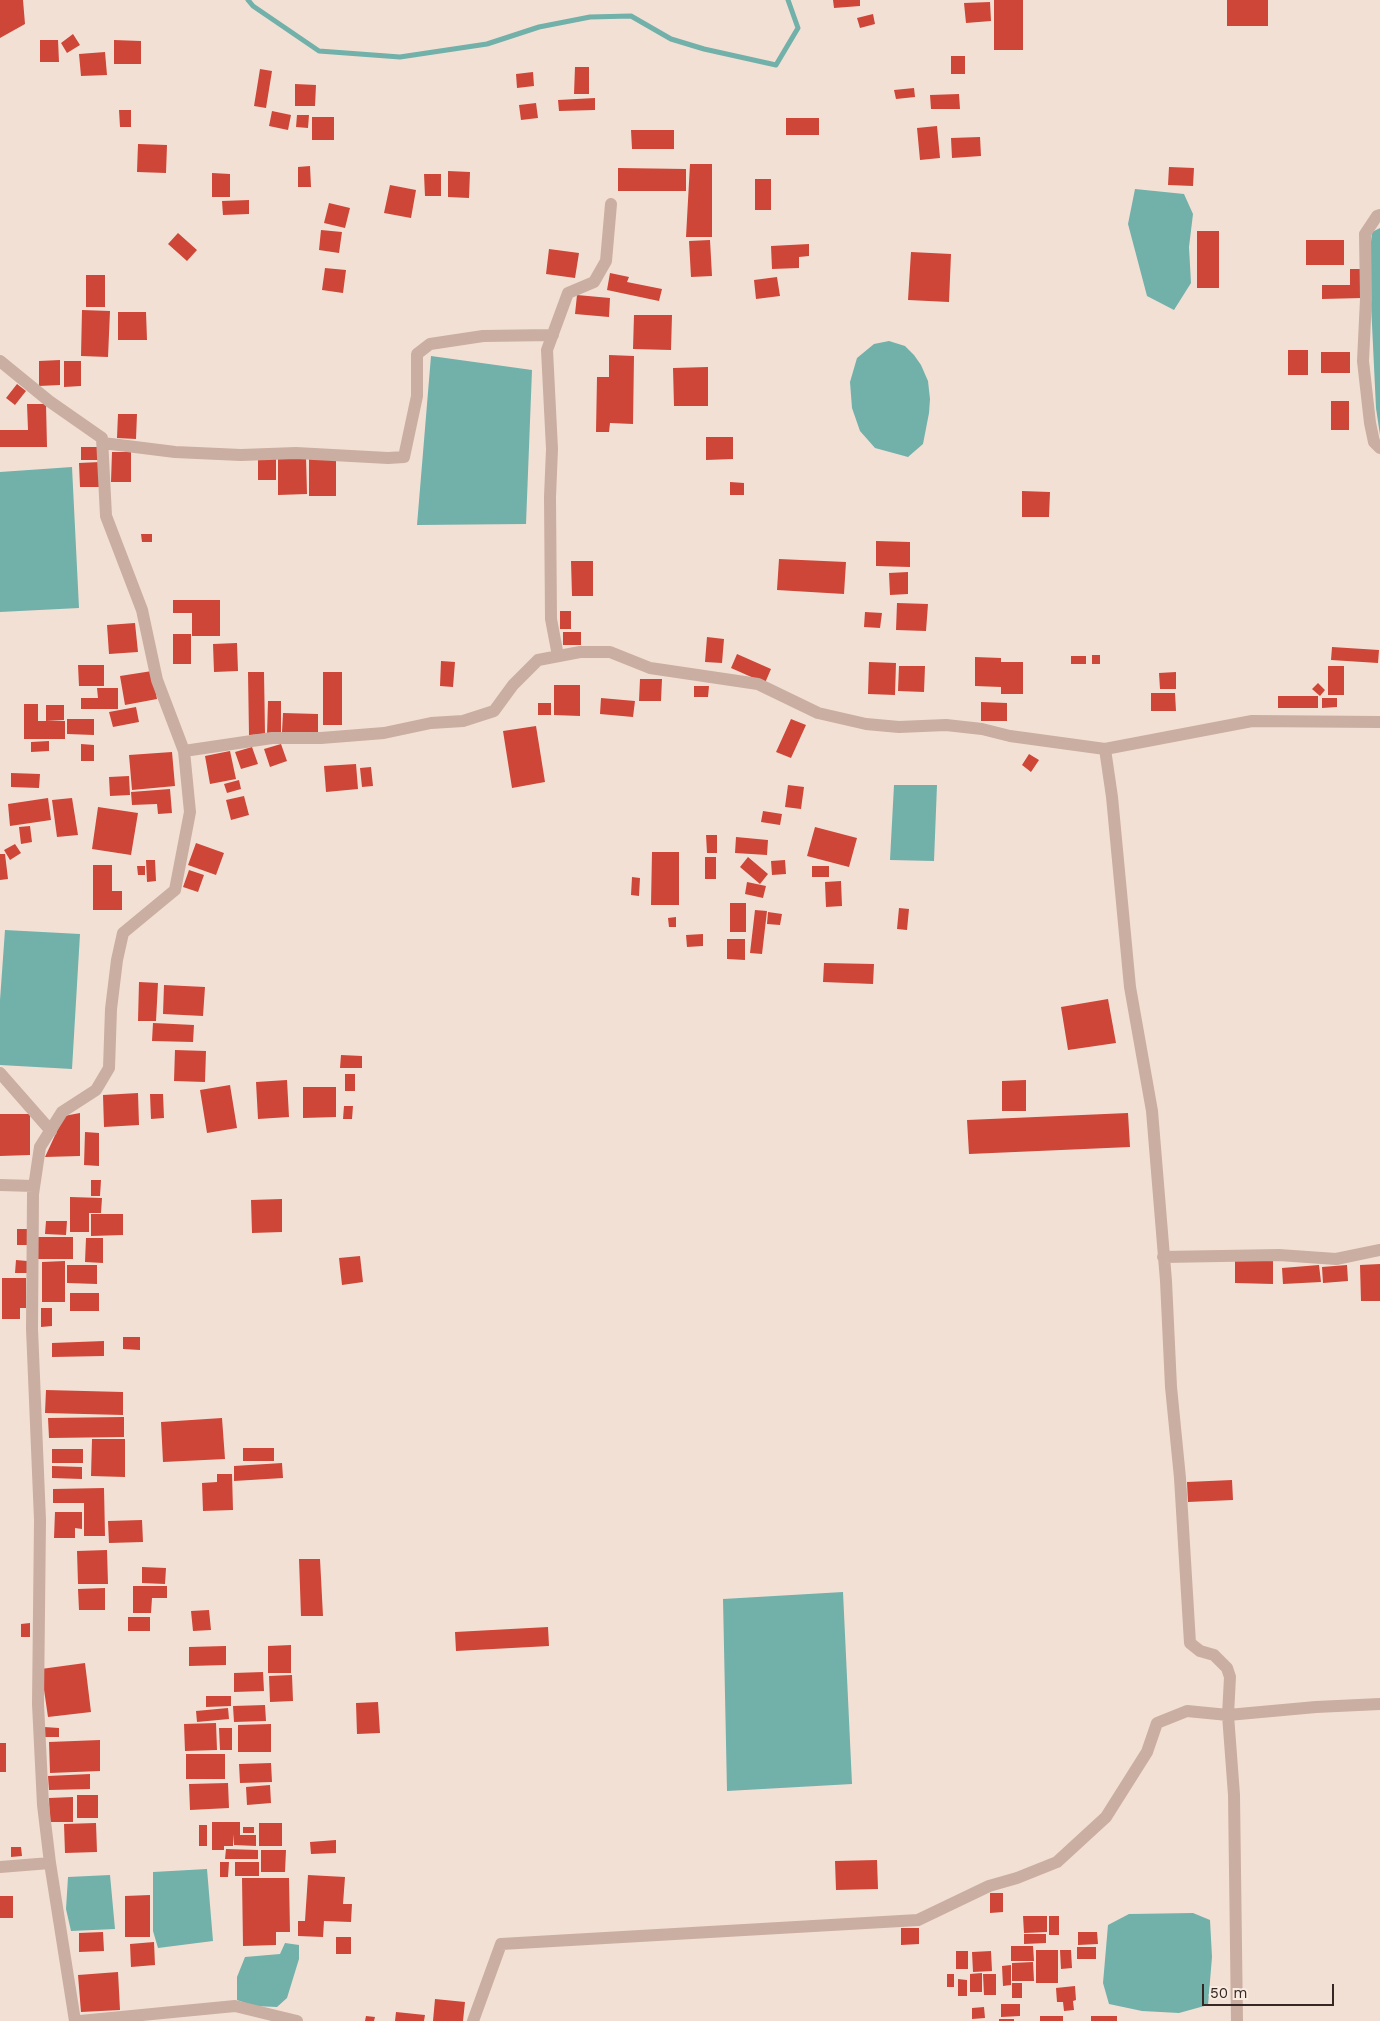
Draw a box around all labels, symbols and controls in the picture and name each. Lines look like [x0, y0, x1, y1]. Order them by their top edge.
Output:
scale bar [1205, 1974, 1338, 2006]
text: 50 m [1210, 1984, 1247, 2002]

